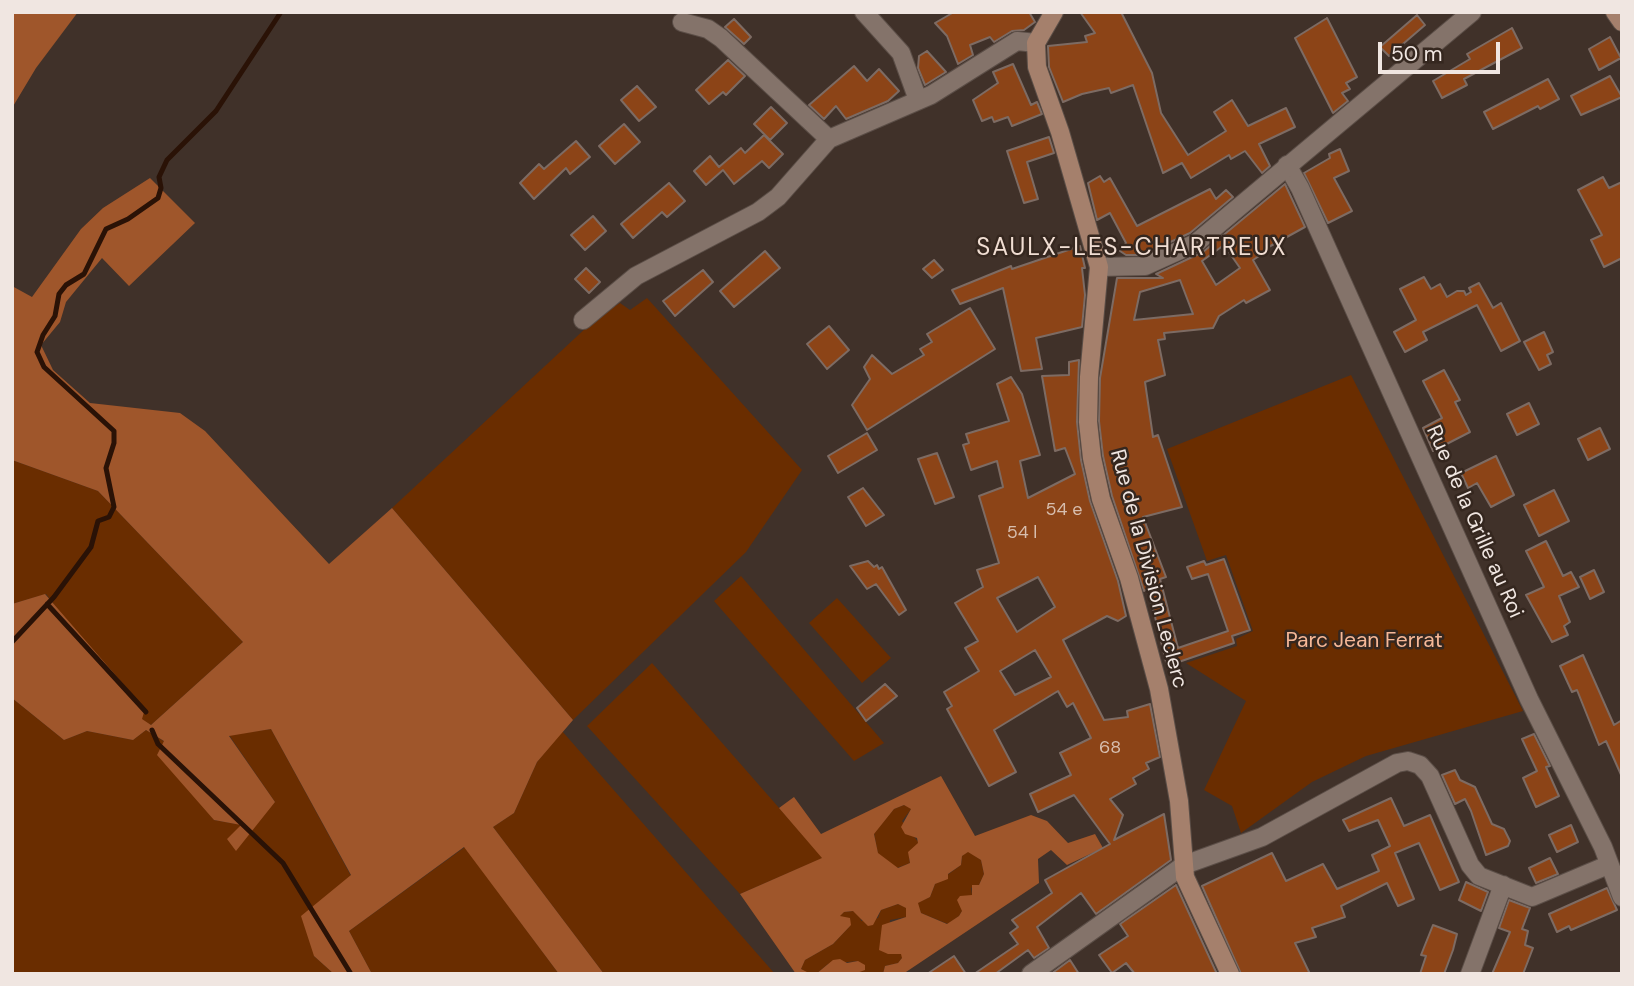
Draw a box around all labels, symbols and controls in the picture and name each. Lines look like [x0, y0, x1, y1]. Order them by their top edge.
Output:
scale bar [1382, 28, 1504, 72]
text: 50 m [1391, 40, 1442, 68]
district label: SAULX-LES-CHARTREUX [979, 235, 1285, 263]
street label: Rue de la Grille au Roi [1420, 422, 1528, 622]
street label: Rue de la Division Leclerc [1104, 447, 1192, 691]
house number: 54 e [1046, 499, 1082, 521]
house number: 54 l [1007, 522, 1037, 544]
park label: Parc Jean Ferrat [1285, 628, 1443, 654]
house number: 68 [1099, 737, 1121, 759]

